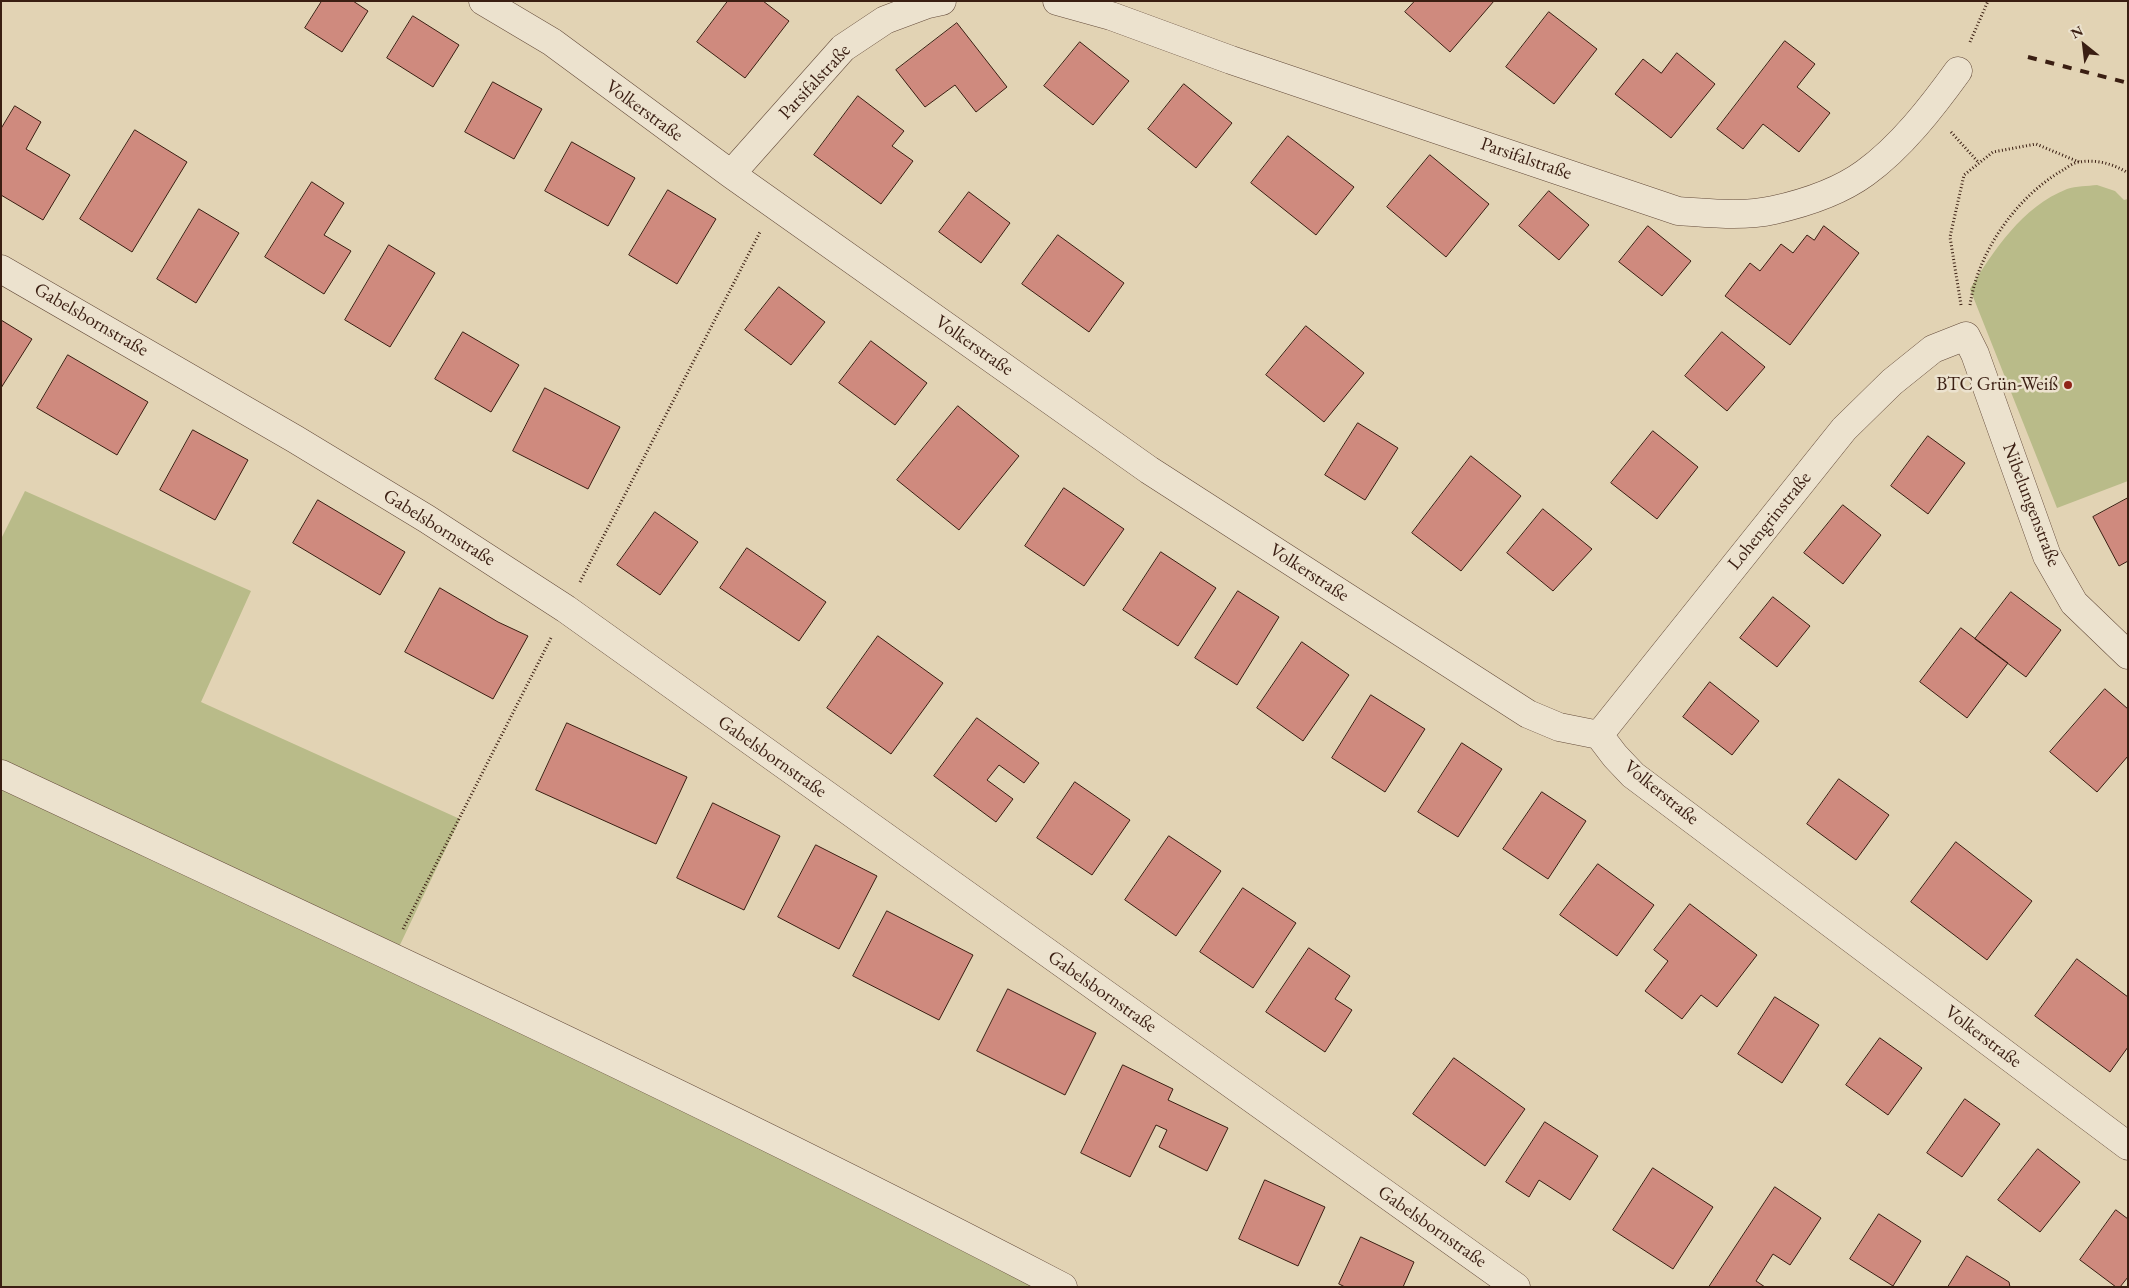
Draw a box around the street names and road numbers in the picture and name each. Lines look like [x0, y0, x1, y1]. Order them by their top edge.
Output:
street label: Parsifalstraße [774, 39, 856, 125]
street label: Volkerstraße [601, 75, 687, 147]
street label: Parsifalstraße [1477, 133, 1575, 185]
street label: Gabelsbornstraße [30, 278, 152, 362]
street label: Volkerstraße [931, 311, 1017, 381]
street label: Nibelungenstraße [1997, 440, 2065, 570]
street label: Lohengrinstraße [1723, 467, 1817, 575]
street label: Gabelsbornstraße [379, 484, 499, 572]
street label: Volkerstraße [1265, 539, 1353, 607]
street label: Gabelsbornstraße [713, 711, 831, 803]
street label: Volkerstraße [1619, 756, 1703, 830]
street label: Gabelsbornstraße [1043, 946, 1161, 1038]
street label: Volkerstraße [1940, 1001, 2026, 1073]
street label: Gabelsbornstraße [1373, 1181, 1491, 1273]

